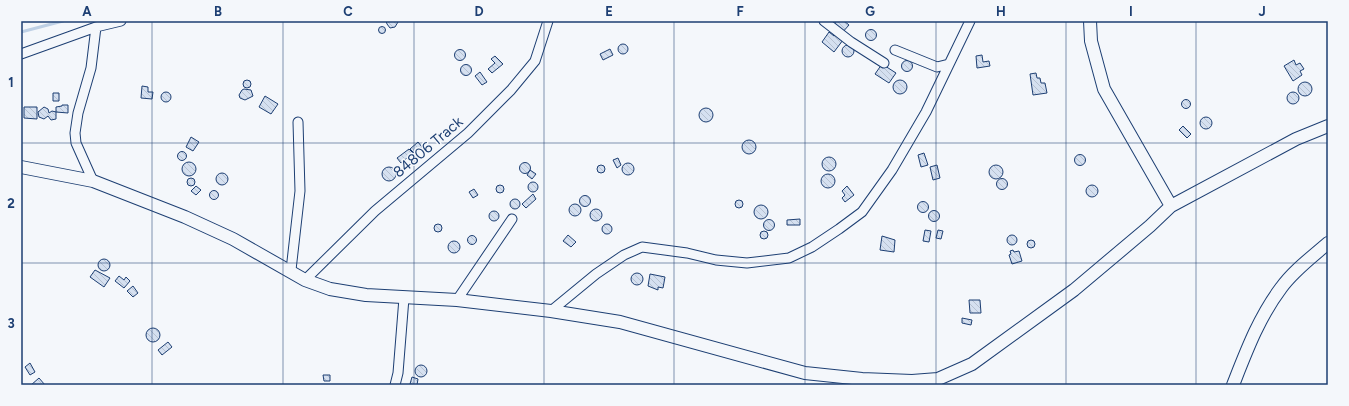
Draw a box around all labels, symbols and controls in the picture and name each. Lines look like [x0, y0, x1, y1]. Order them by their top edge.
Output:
text: A [82, 4, 92, 19]
text: B [214, 4, 222, 19]
text: C [343, 4, 353, 19]
text: D [474, 4, 484, 19]
text: E [605, 4, 613, 19]
text: F [736, 4, 744, 19]
text: G [865, 4, 875, 19]
text: H [996, 4, 1006, 19]
text: I [1129, 4, 1133, 19]
text: J [1258, 4, 1266, 19]
text: 1 [8, 75, 14, 90]
street label: 84806 Track [390, 112, 467, 181]
text: 2 [7, 196, 15, 211]
text: 3 [7, 316, 15, 331]

